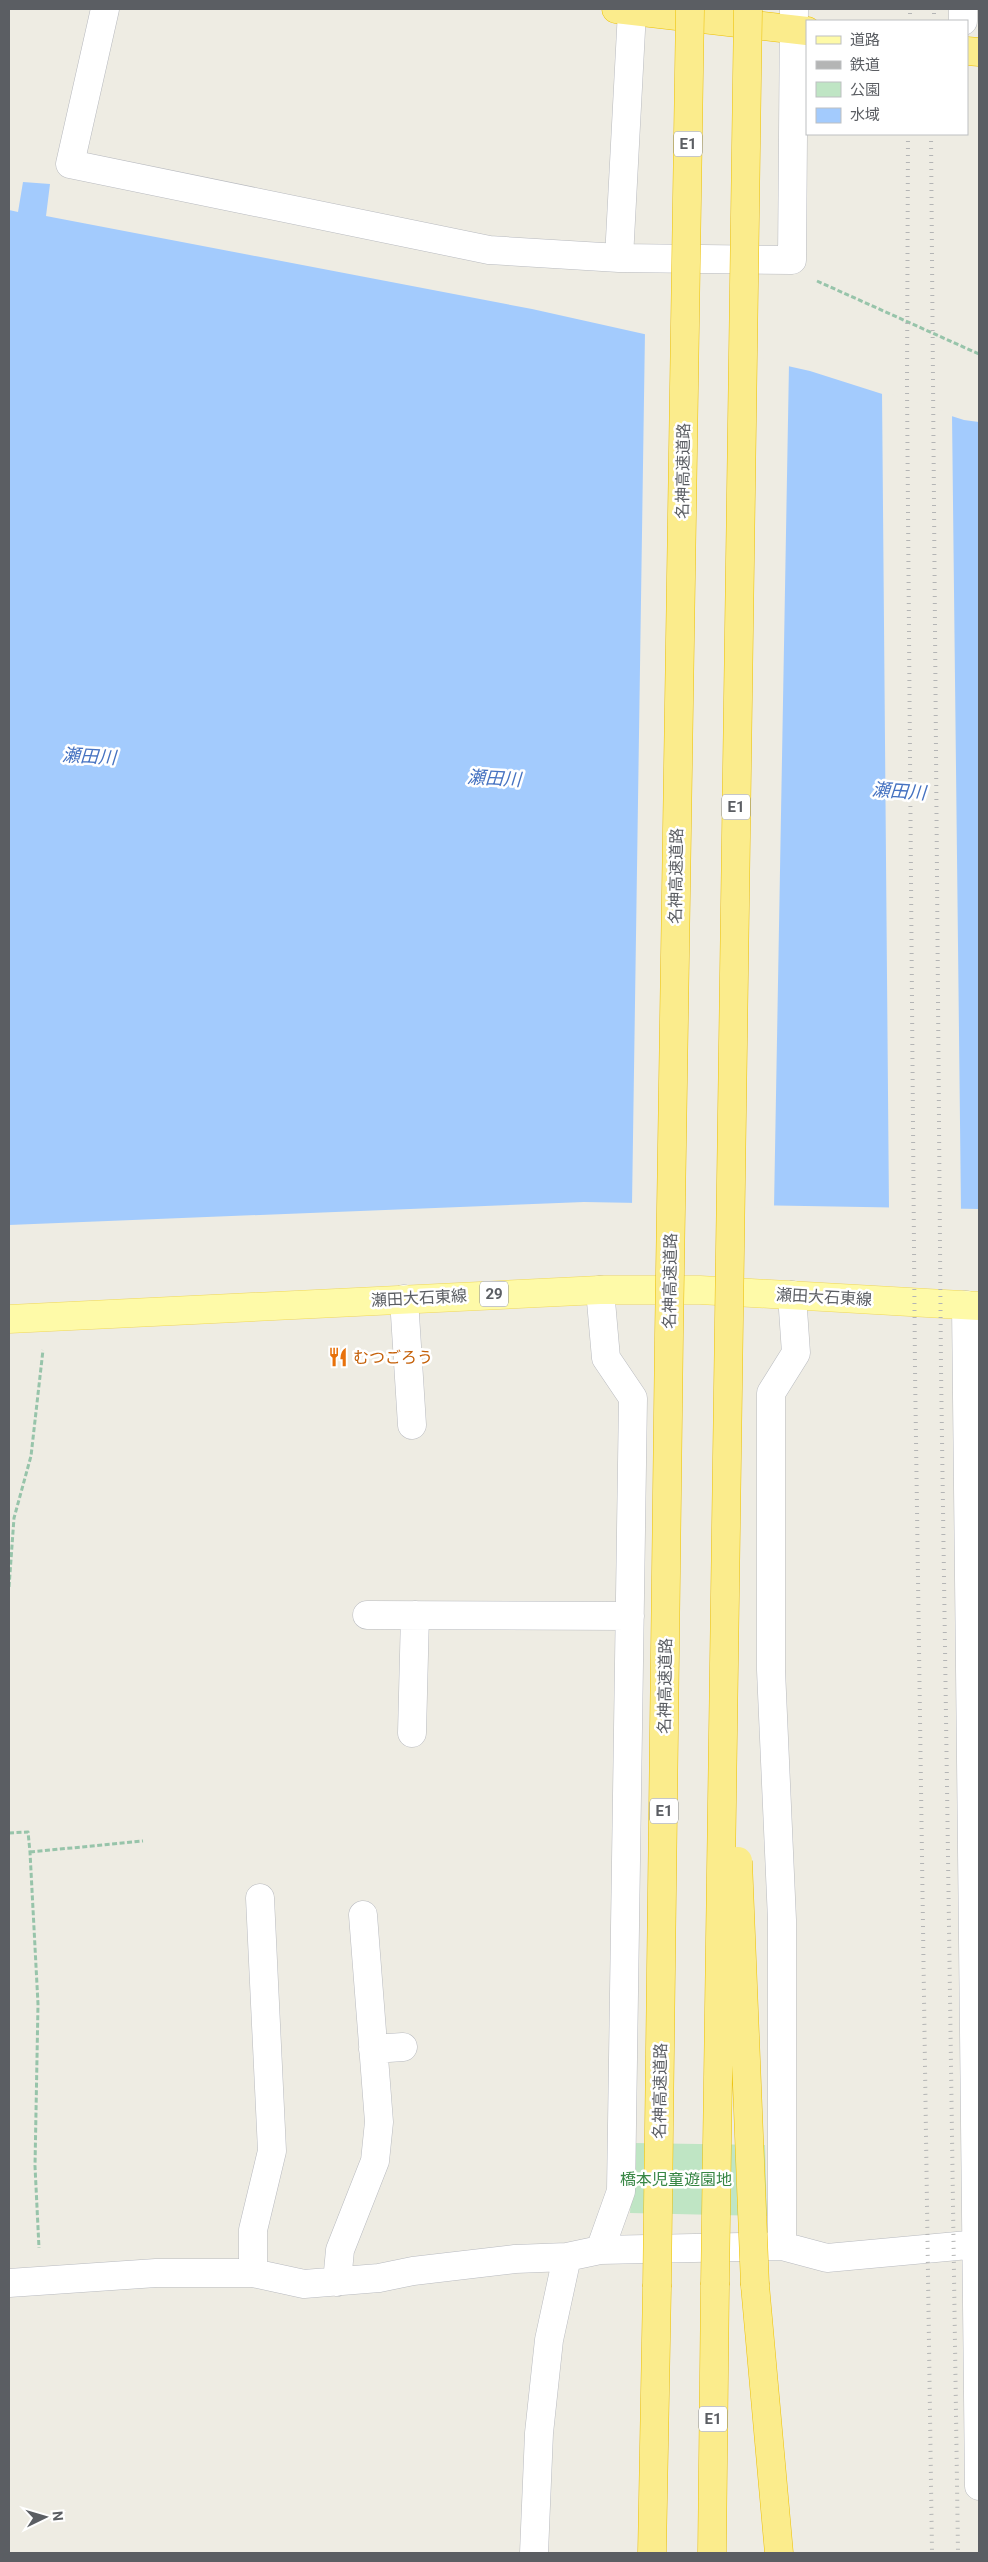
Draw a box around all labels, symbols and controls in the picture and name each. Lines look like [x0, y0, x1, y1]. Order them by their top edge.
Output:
legend [806, 20, 968, 135]
text: 道路 [850, 31, 880, 49]
text: 鉄道 [850, 56, 880, 74]
text: 公園 [850, 81, 880, 99]
text: 水域 [850, 106, 880, 124]
road number: E1 [674, 132, 702, 156]
street label: 名神高速道路 [673, 423, 693, 519]
water label: 瀬田川 [61, 744, 119, 768]
water label: 瀬田川 [466, 766, 524, 790]
water label: 瀬田川 [871, 779, 929, 803]
road number: E1 [722, 794, 750, 820]
street label: 名神高速道路 [666, 828, 686, 924]
street label: 名神高速道路 [660, 1233, 680, 1329]
road number: 29 [480, 1282, 508, 1306]
street label: 瀬田大石東線 [776, 1285, 872, 1309]
street label: 瀬田大石東線 [371, 1286, 467, 1310]
restaurant icon: むつごろう [327, 1346, 349, 1368]
place label: むつごろう [353, 1348, 433, 1367]
street label: 名神高速道路 [655, 1638, 675, 1734]
road number: E1 [650, 1798, 678, 1824]
street label: 名神高速道路 [650, 2043, 670, 2139]
park label: 橋本児童遊園地 [620, 2170, 732, 2189]
road number: E1 [699, 2406, 727, 2432]
north arrow [20, 2492, 70, 2542]
text: N [50, 2510, 66, 2521]

